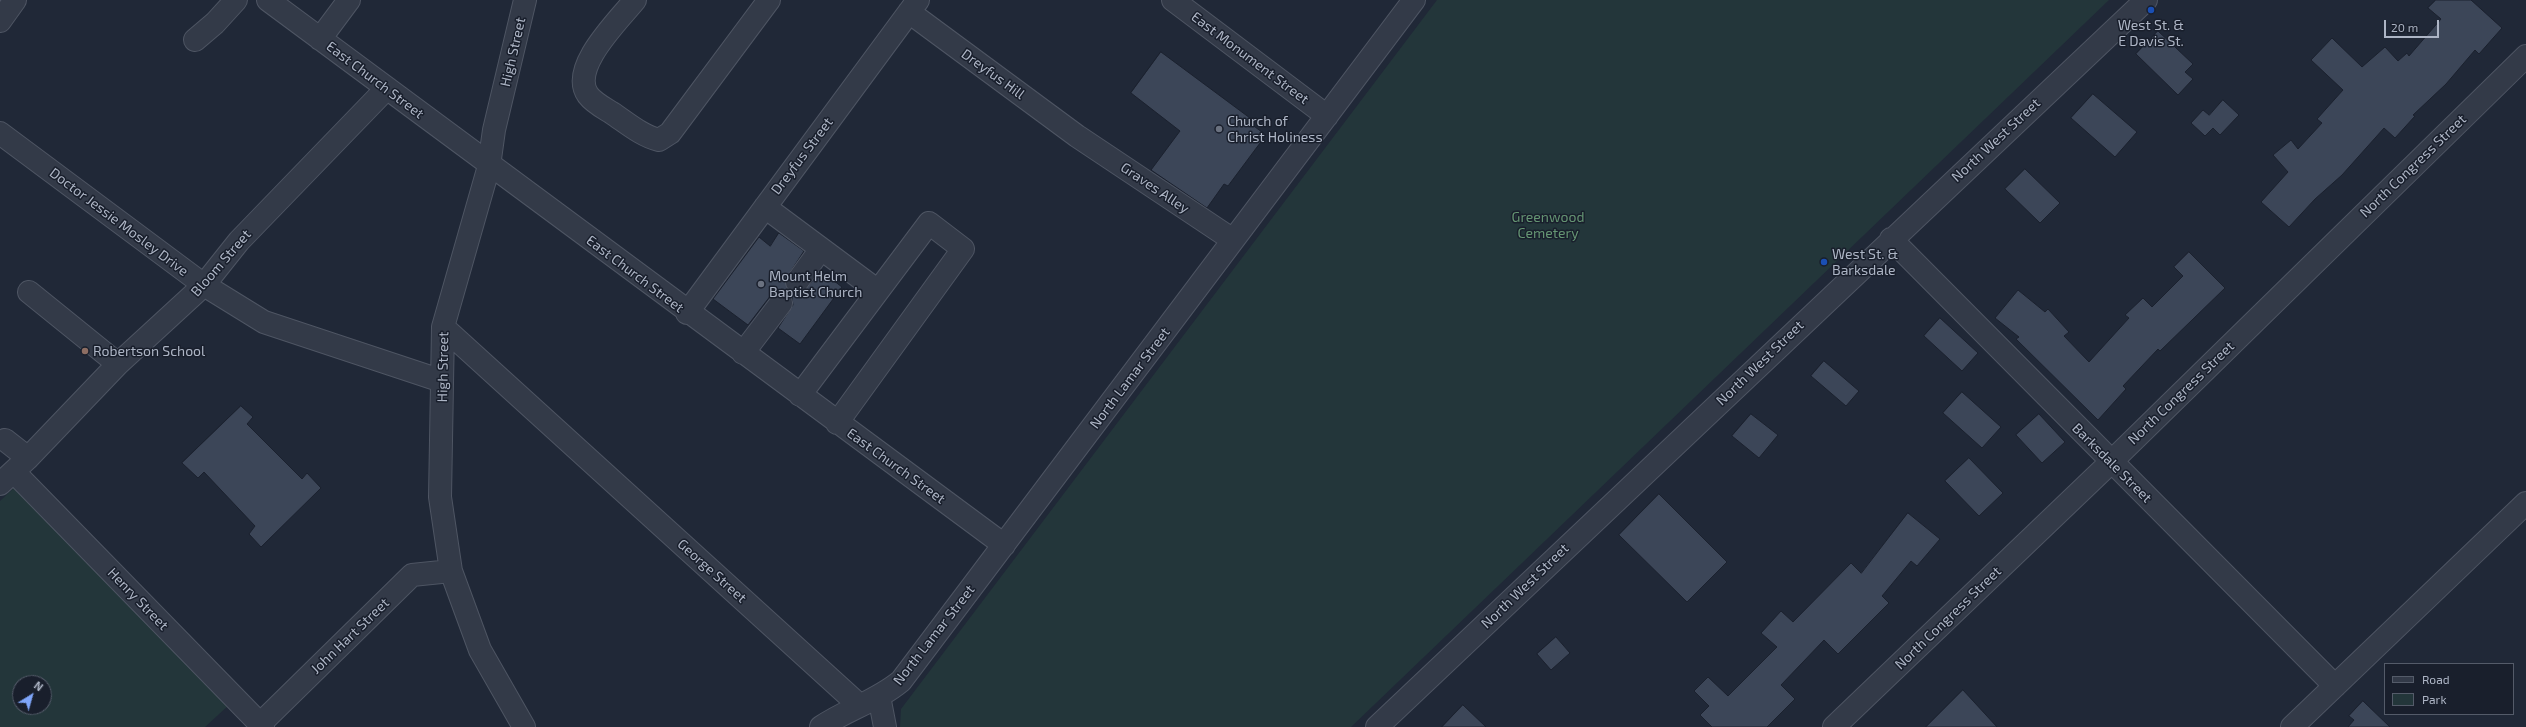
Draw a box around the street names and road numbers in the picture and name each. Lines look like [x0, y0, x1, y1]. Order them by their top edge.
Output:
street label: East Monument Street [1188, 8, 1312, 108]
street label: High Street [497, 16, 529, 88]
street label: East Church Street [323, 38, 427, 122]
street label: Dreyfus Hill [958, 45, 1028, 103]
street label: North West Street [1948, 95, 2044, 185]
street label: North Congress Street [2356, 111, 2470, 221]
street label: Dreyfus Street [768, 114, 836, 198]
street label: Graves Alley [1118, 159, 1192, 217]
street label: Doctor Jessie Mosley Drive [46, 164, 192, 280]
street label: Bloom Street [187, 226, 255, 300]
street label: East Church Street [583, 232, 687, 316]
street label: North West Street [1713, 317, 1807, 409]
street label: North Lamar Street [1086, 324, 1174, 432]
street label: High Street [434, 331, 452, 403]
street label: North Congress Street [2124, 338, 2238, 448]
street label: Barksdale Street [2069, 420, 2155, 506]
street label: East Church Street [843, 425, 949, 507]
street label: George Street [674, 536, 750, 606]
street label: North West Street [1478, 540, 1572, 632]
street label: North Congress Street [1891, 563, 2005, 673]
street label: Henry Street [104, 564, 172, 634]
street label: North Lamar Street [890, 582, 978, 688]
street label: John Hart Street [307, 594, 393, 678]

